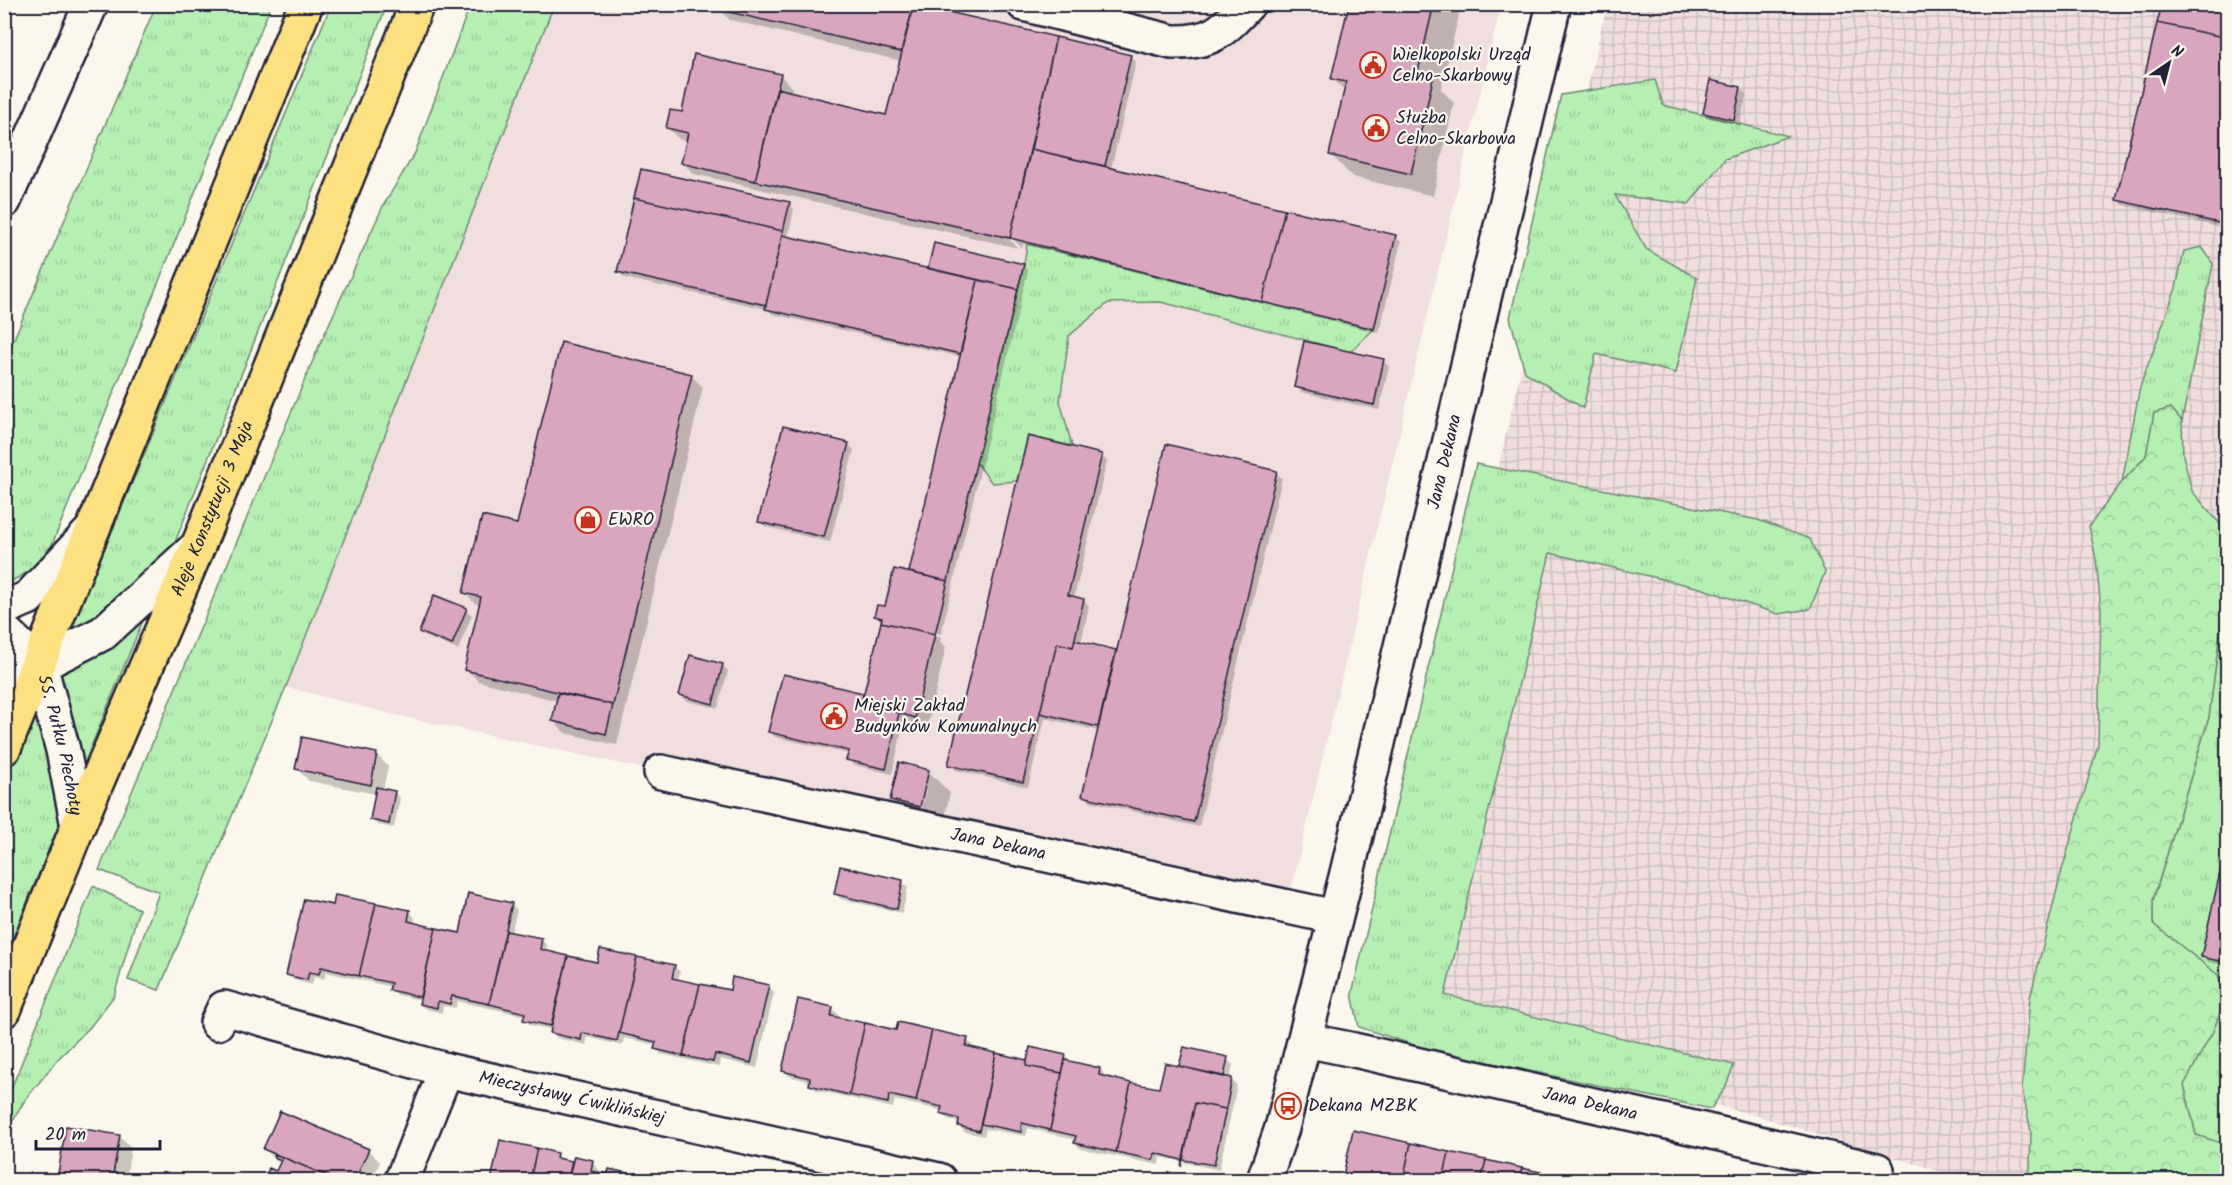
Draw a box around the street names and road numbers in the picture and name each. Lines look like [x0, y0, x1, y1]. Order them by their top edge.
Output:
street label: Jana Dekana [1420, 411, 1470, 512]
street label: Aleje Konstytucji 3 Maja [163, 416, 262, 601]
street label: 55. Pułku Piechoty [29, 672, 90, 818]
street label: Jana Dekana [948, 820, 1049, 869]
street label: Mieczysławy Ćwiklińskiej [476, 1063, 669, 1133]
street label: Jana Dekana [1539, 1079, 1640, 1129]

